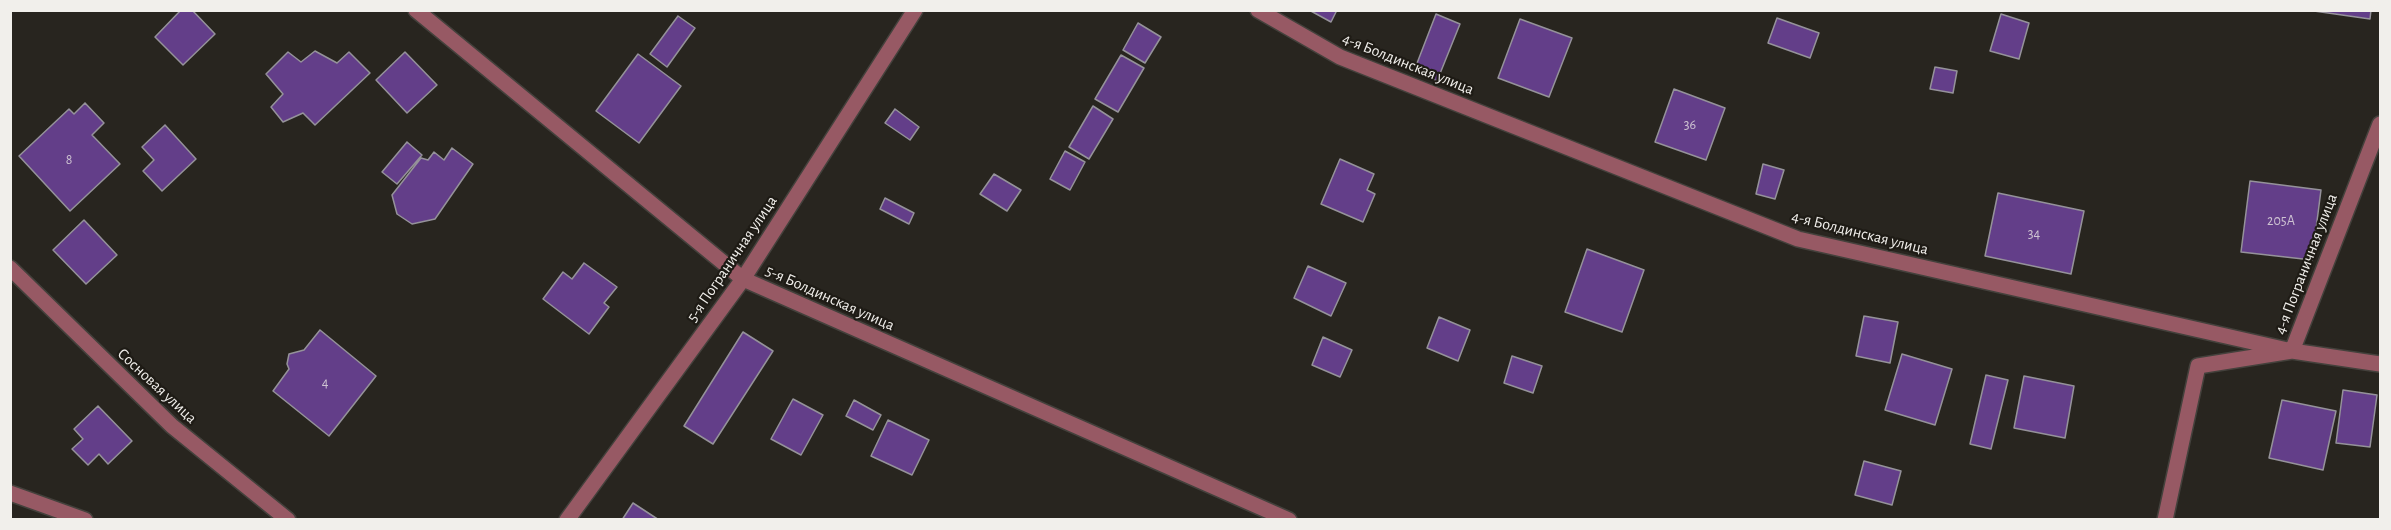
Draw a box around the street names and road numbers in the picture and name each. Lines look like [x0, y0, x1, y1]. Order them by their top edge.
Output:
street label: 4-я Болдинская улица [1339, 29, 1477, 99]
street label: 4-я Пограничная улица [2270, 191, 2342, 337]
street label: 5-я Пограничная улица [683, 192, 781, 326]
street label: 4-я Болдинская улица [1790, 207, 1930, 259]
street label: 5-я Болдинская улица [763, 261, 897, 335]
street label: Сосновая улица [113, 344, 201, 428]

